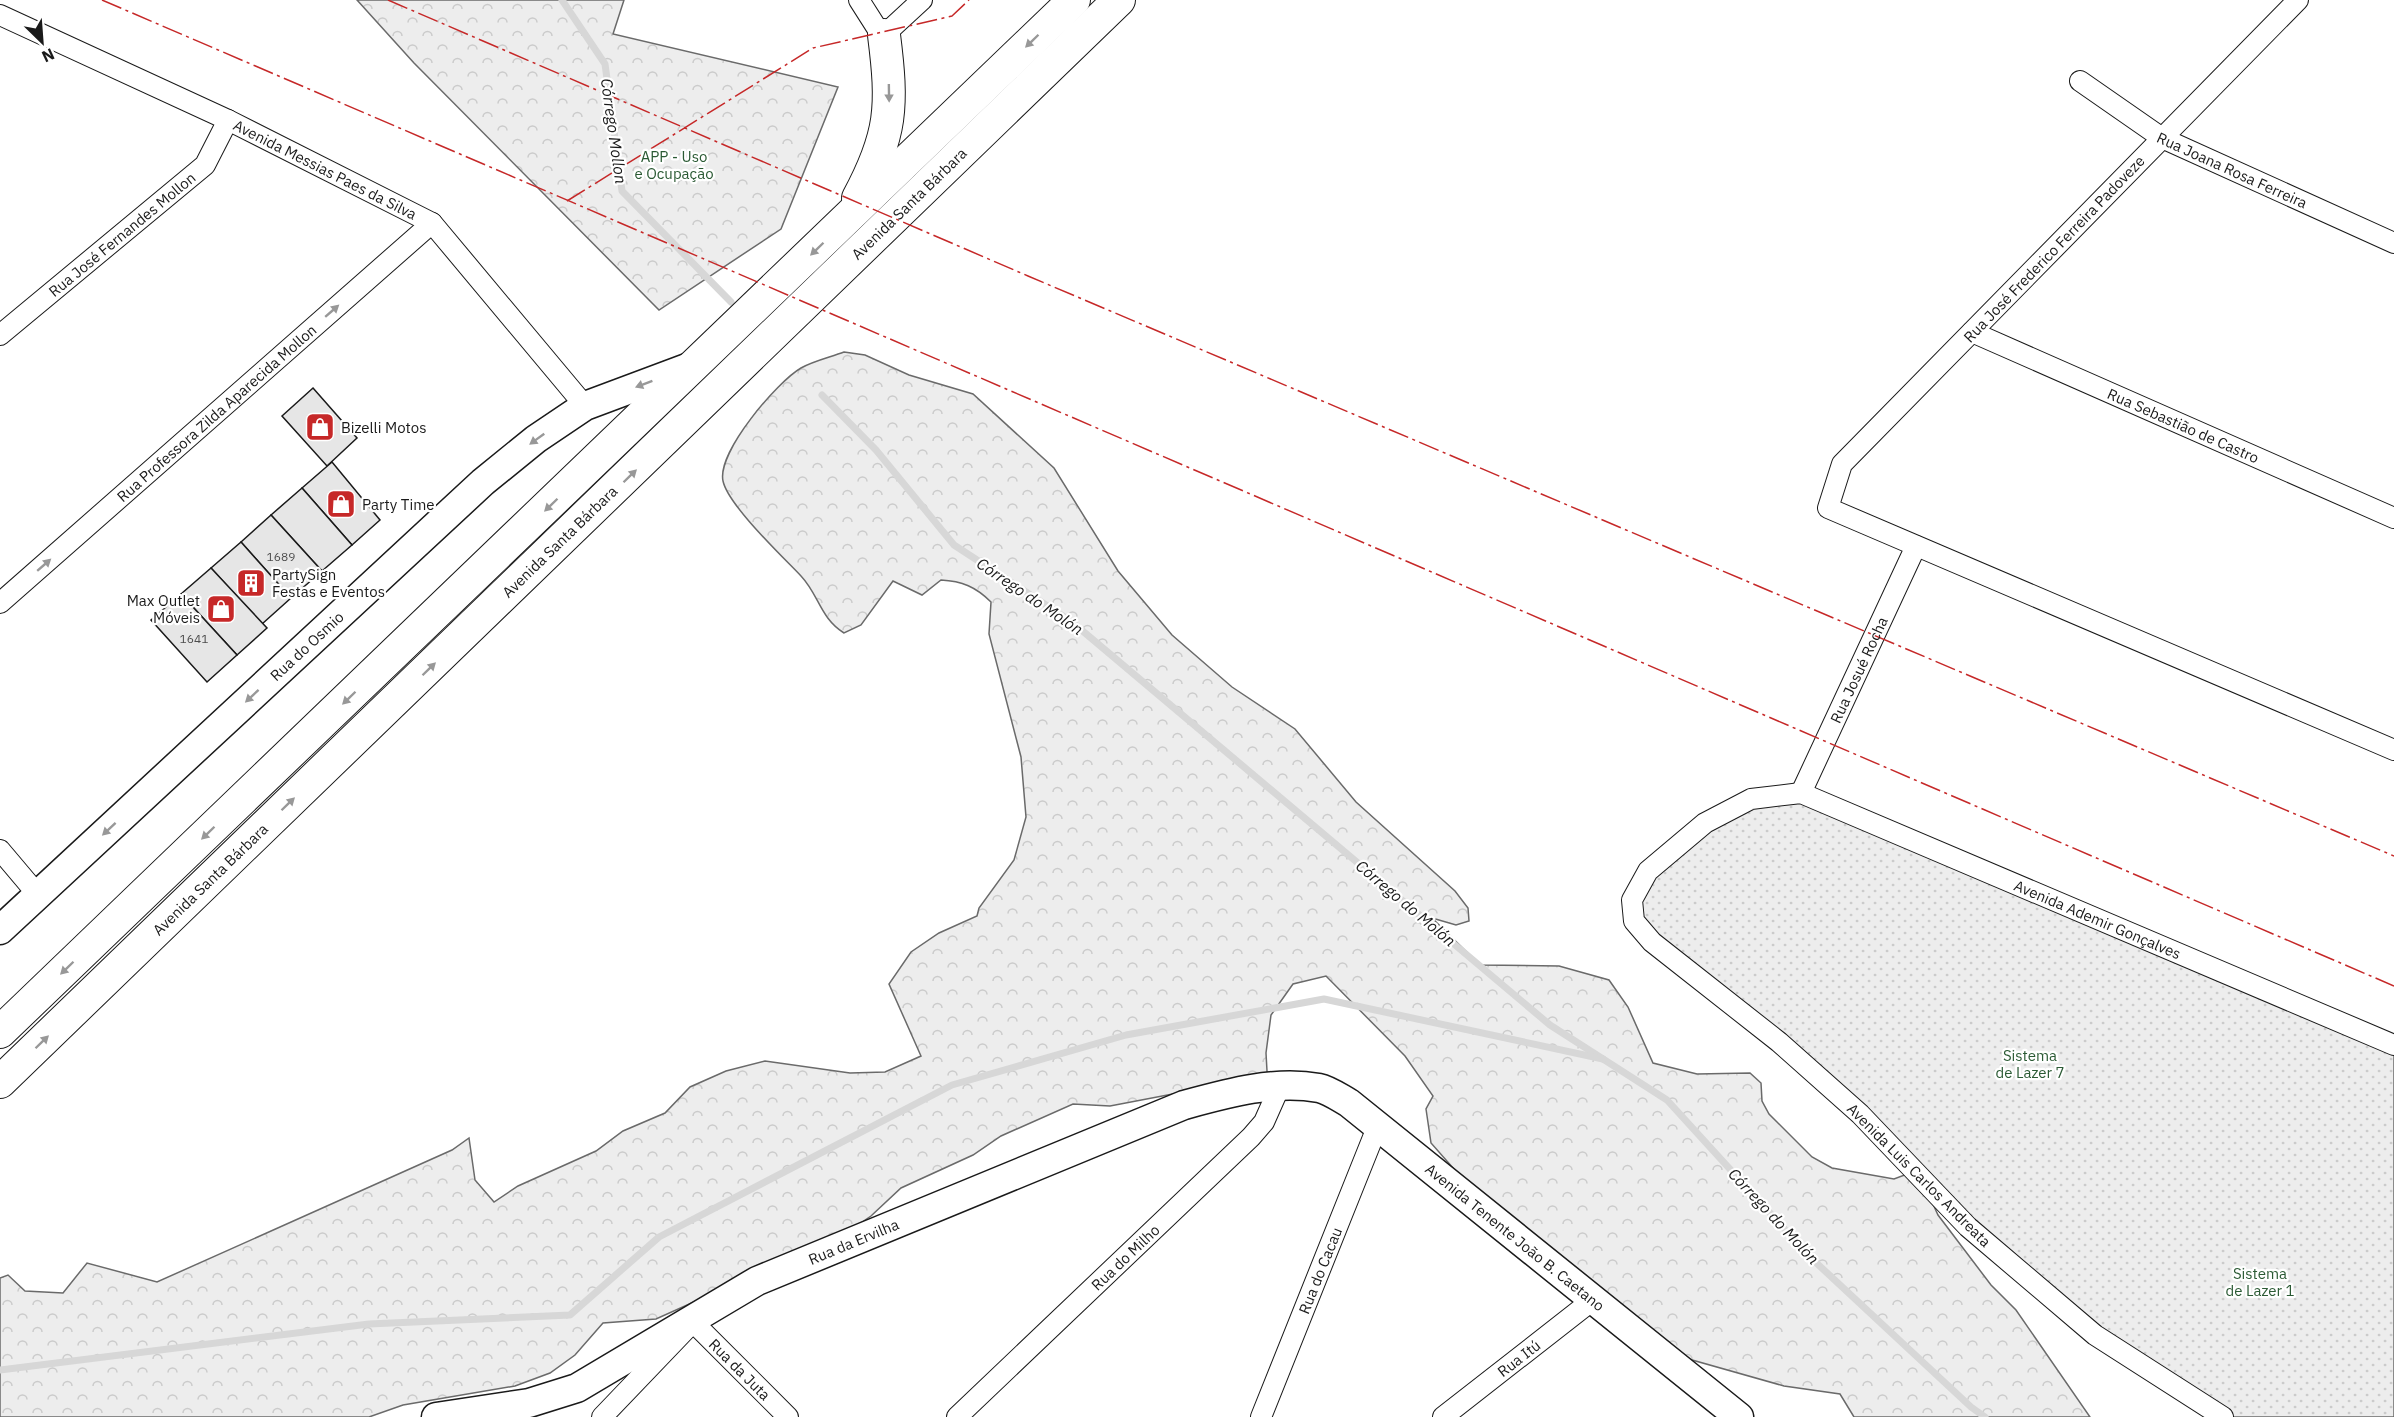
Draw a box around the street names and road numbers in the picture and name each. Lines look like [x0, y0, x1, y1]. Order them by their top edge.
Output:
street label: Avenida Messias Paes da Silva [230, 115, 420, 223]
street label: Rua Joana Rosa Ferreira [2154, 127, 2311, 212]
street label: Avenida Santa Bárbara [847, 143, 970, 263]
street label: Rua José Frederico Ferreira Padoveze [1959, 152, 2149, 346]
street label: Rua José Fernandes Mollon [44, 168, 199, 301]
street label: Rua Professora Zilda Aparecida Mollon [113, 320, 320, 506]
street label: Rua Sebastião de Castro [2105, 383, 2262, 467]
street label: Avenida Santa Bárbara [498, 481, 621, 601]
street label: Rua do Osmio [266, 607, 347, 685]
street label: Rua Josué Rocha [1825, 613, 1891, 726]
street label: Avenida Santa Bárbara [148, 819, 272, 939]
street label: Avenida Ademir Gonçalves [2011, 875, 2184, 963]
street label: Avenida Luis Carlos Andreata [1843, 1099, 1995, 1251]
street label: Avenida Tenente João B. Caetano [1422, 1159, 1609, 1315]
street label: Rua da Ervilha [805, 1214, 901, 1268]
street label: Rua do Milho [1087, 1220, 1163, 1294]
street label: Rua do Cacau [1294, 1224, 1346, 1316]
street label: Rua da Juta [705, 1334, 775, 1404]
street label: Rua Itú [1493, 1335, 1544, 1381]

